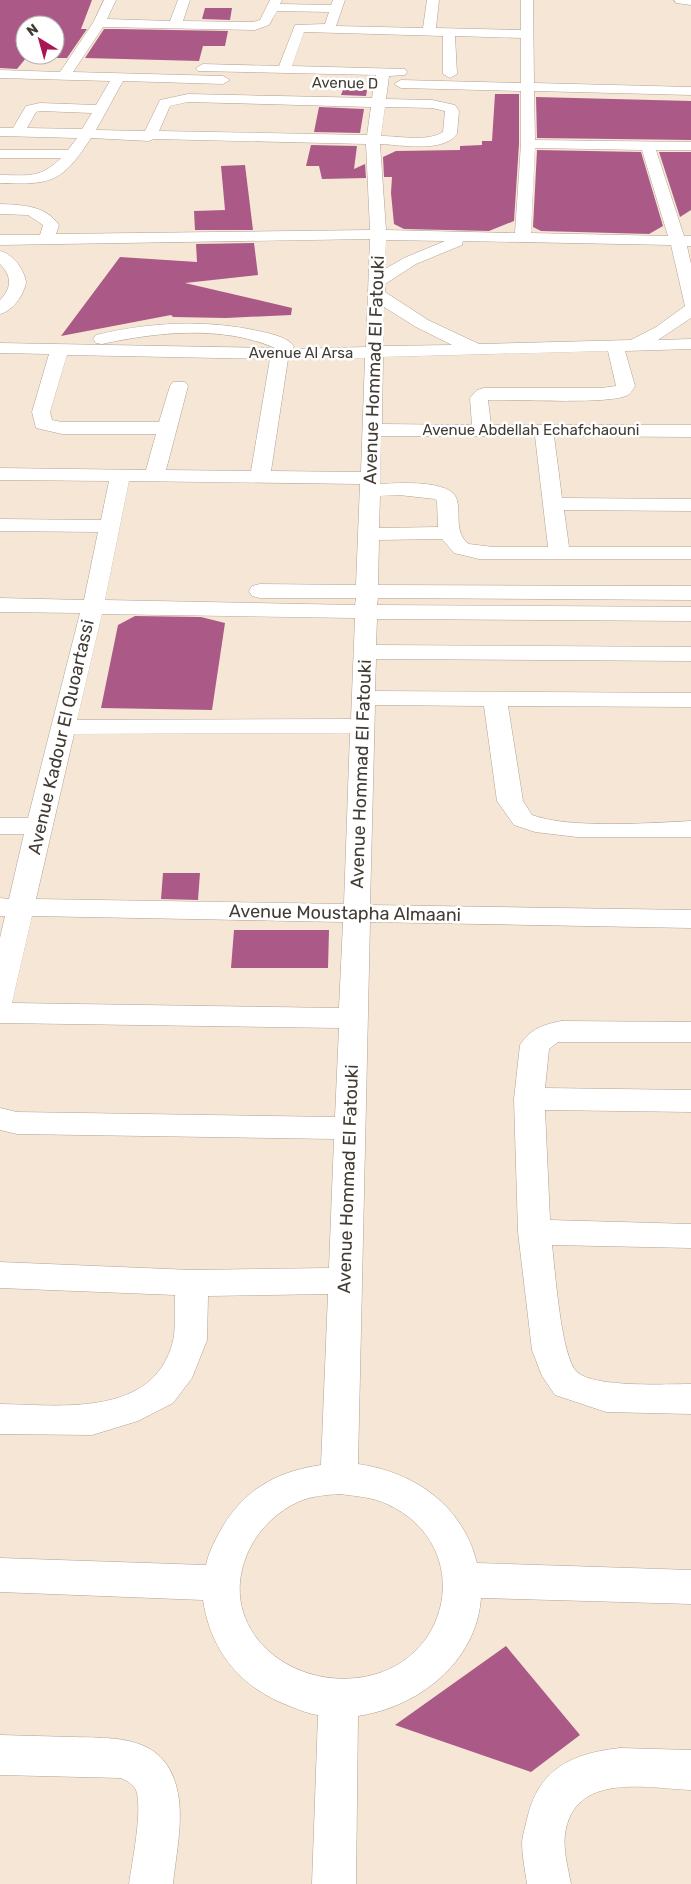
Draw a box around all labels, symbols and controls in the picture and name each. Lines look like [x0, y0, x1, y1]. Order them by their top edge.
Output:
north arrow [15, 15, 65, 65]
text: N [23, 20, 42, 40]
street label: Avenue D [312, 73, 378, 93]
street label: Avenue Hommad El Fatouki [359, 255, 389, 485]
street label: Avenue Al Arsa [249, 344, 353, 362]
street label: Avenue Abdellah Echafchaouni [423, 421, 639, 439]
street label: Avenue Kadour El Quoartassi [23, 617, 99, 857]
street label: Avenue Hommad El Fatouki [346, 659, 376, 889]
street label: Avenue Moustapha Almaani [229, 900, 461, 926]
street label: Avenue Hommad El Fatouki [333, 1064, 363, 1294]

